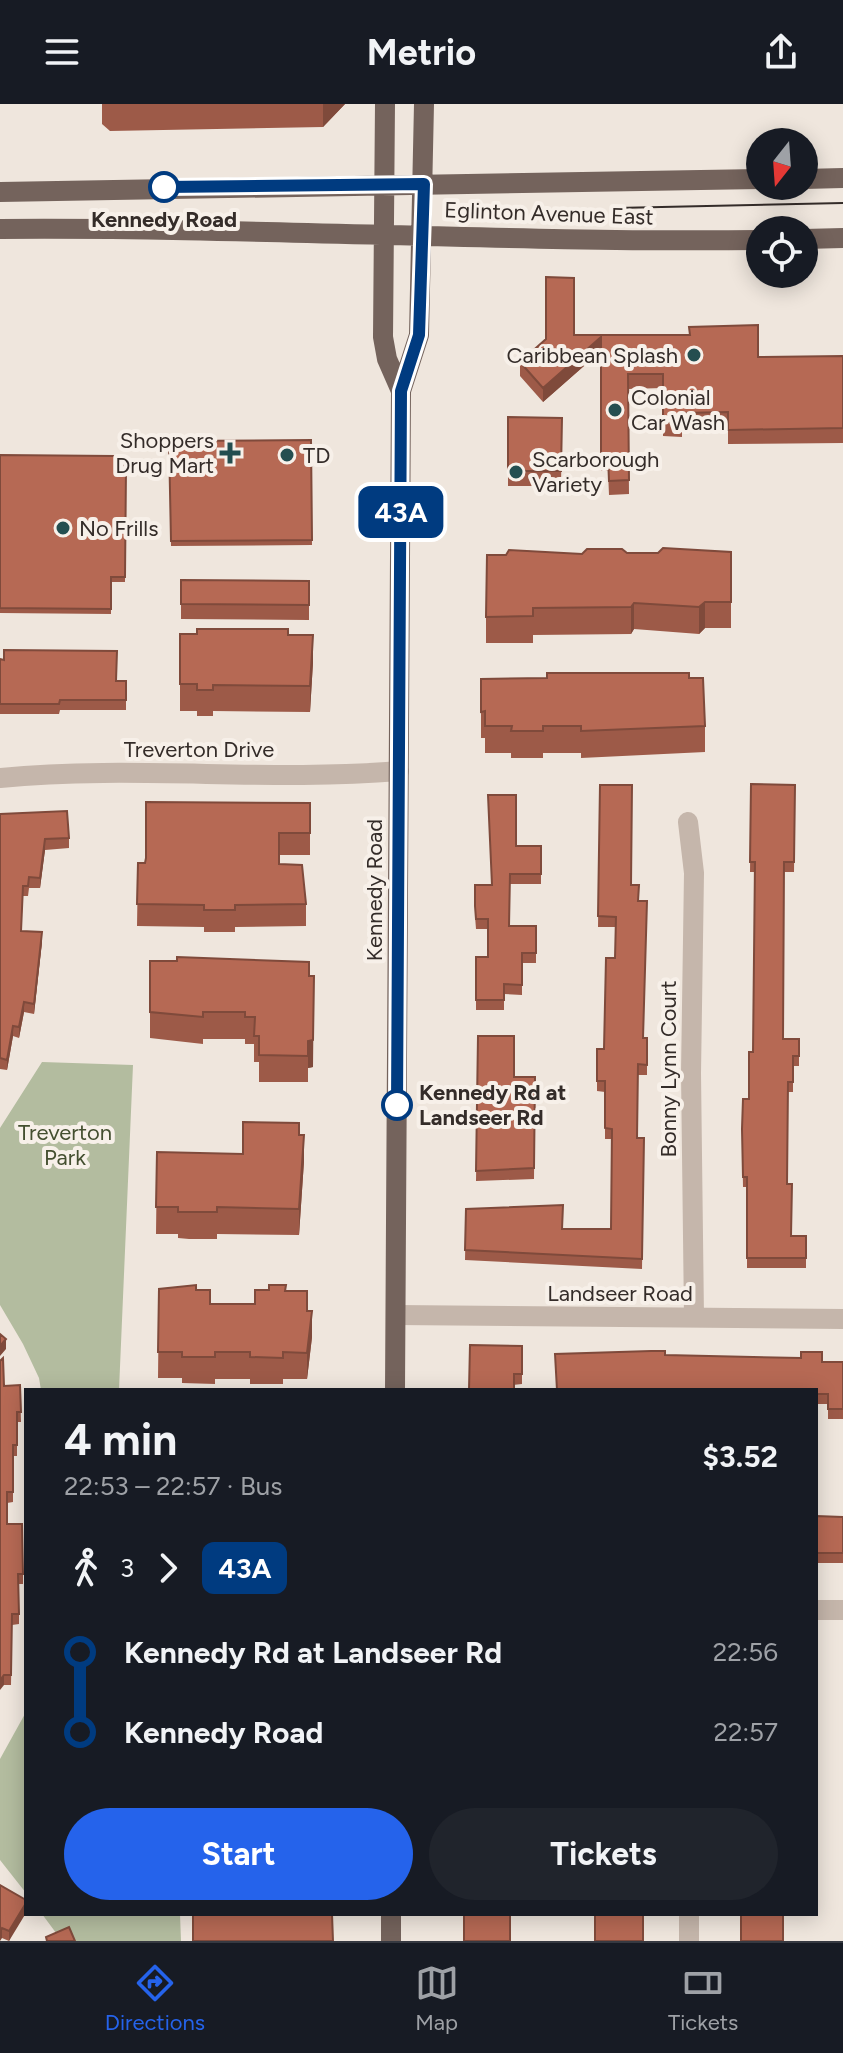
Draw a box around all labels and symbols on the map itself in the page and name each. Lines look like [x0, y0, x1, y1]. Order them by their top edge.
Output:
north arrow [746, 128, 818, 200]
marker: Kennedy Road [149, 172, 179, 202]
street label: Eglinton Avenue East [444, 196, 654, 231]
place label: Kennedy Road [91, 206, 237, 233]
place label: Caribbean Splash [507, 342, 678, 369]
marker: Caribbean Splash [685, 346, 703, 364]
place label: Colonial Car Wash [631, 384, 725, 436]
marker: Colonial Car Wash [606, 401, 624, 419]
place label: Shoppers Drug Mart [115, 427, 214, 479]
place label: TD [303, 442, 330, 469]
marker: Shoppers Drug Mart [221, 444, 239, 462]
marker: TD [278, 446, 296, 464]
place label: Scarborough Variety [532, 446, 659, 498]
marker: Scarborough Variety [507, 463, 525, 481]
line badge: 43A [355, 486, 447, 538]
place label: No Frills [79, 515, 158, 542]
marker: No Frills [54, 519, 72, 537]
street label: Treverton Drive [124, 736, 274, 763]
street label: Kennedy Road [361, 819, 388, 961]
street label: Bonny Lynn Court [655, 980, 682, 1158]
place label: Kennedy Rd at Landseer Rd [419, 1079, 567, 1131]
marker: Kennedy Rd at Landseer Rd [382, 1090, 412, 1120]
park label: Treverton Park [18, 1119, 112, 1171]
street label: Landseer Road [547, 1280, 693, 1307]

